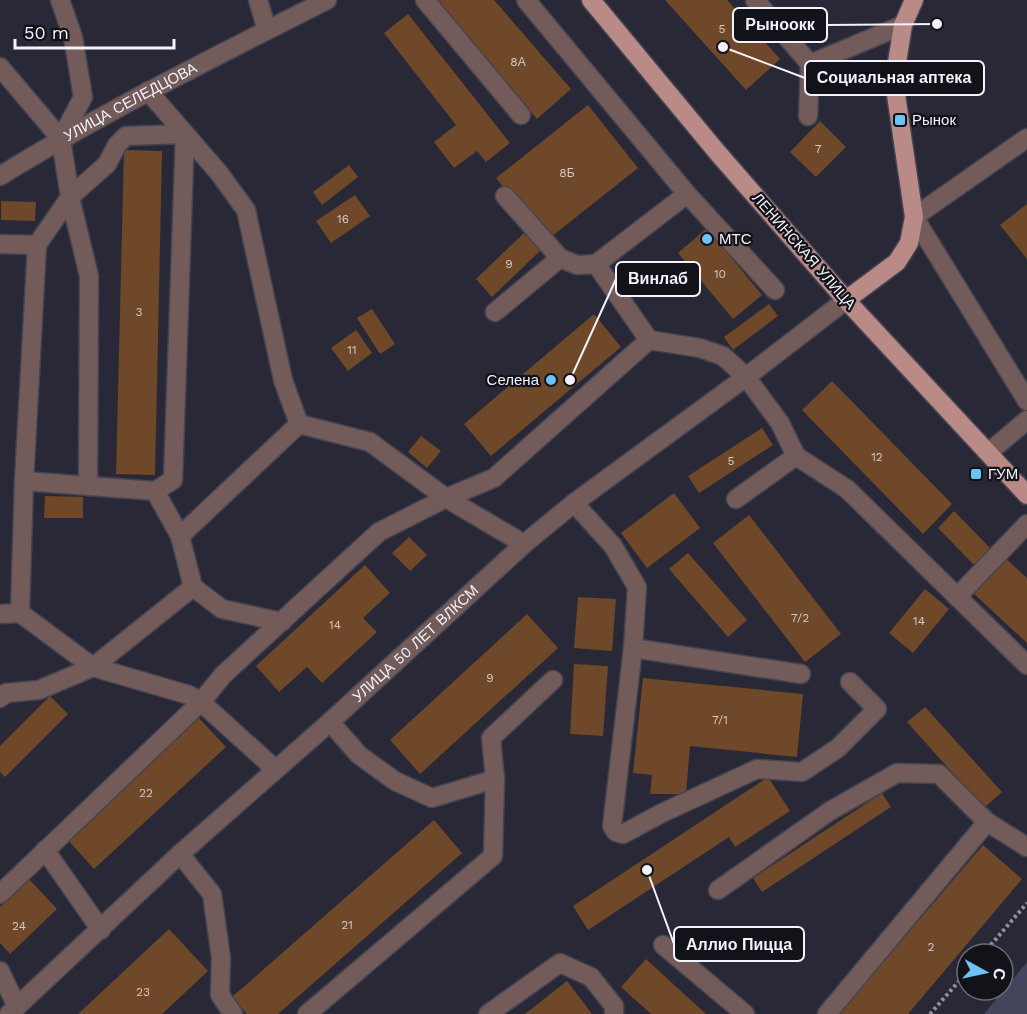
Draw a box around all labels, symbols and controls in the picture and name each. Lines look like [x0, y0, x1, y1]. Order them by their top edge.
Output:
callout: Рыноокк [733, 8, 827, 42]
scale bar [15, 12, 174, 50]
text: Рыноокк [745, 15, 816, 34]
text: 50 m [24, 22, 69, 43]
house number: 5 [719, 22, 726, 36]
house number: 8А [510, 55, 526, 69]
street label: УЛИЦА СЕЛЕДЦОВА [61, 59, 200, 145]
callout: Социальная аптека [805, 61, 984, 95]
text: Социальная аптека [817, 68, 971, 87]
place label: Рынок [912, 111, 956, 129]
marker: Рынок [893, 113, 907, 127]
house number: 7 [815, 142, 822, 156]
house number: 8Б [559, 166, 575, 180]
street label: ЛЕНИНСКАЯ УЛИЦА [748, 189, 860, 313]
house number: 16 [337, 212, 349, 226]
place label: МТС [719, 230, 752, 248]
marker: МТС [700, 232, 714, 246]
house number: 9 [505, 257, 513, 271]
callout: Винлаб [616, 262, 700, 296]
house number: 10 [714, 267, 726, 281]
text: Винлаб [628, 269, 688, 288]
house number: 3 [136, 305, 143, 319]
house number: 11 [347, 343, 357, 357]
place label: Селена [487, 371, 540, 389]
marker: Селена [544, 373, 558, 387]
house number: 12 [871, 450, 883, 464]
house number: 5 [728, 454, 735, 468]
place label: ГУМ [988, 465, 1018, 483]
marker: ГУМ [969, 467, 983, 481]
street label: УЛИЦА 50 ЛЕТ ВЛКСМ [349, 581, 482, 706]
house number: 7/2 [791, 611, 809, 625]
house number: 14 [913, 614, 925, 628]
house number: 14 [329, 618, 341, 632]
house number: 9 [486, 671, 494, 685]
house number: 7/1 [712, 713, 728, 727]
house number: 22 [139, 786, 153, 800]
house number: 21 [341, 918, 353, 932]
house number: 24 [12, 919, 26, 933]
callout: Аллио Пицца [674, 927, 804, 961]
text: Аллио Пицца [686, 935, 792, 954]
house number: 2 [928, 940, 935, 954]
north arrow [955, 942, 1015, 1002]
text: С [989, 967, 1010, 981]
house number: 23 [136, 985, 150, 999]

